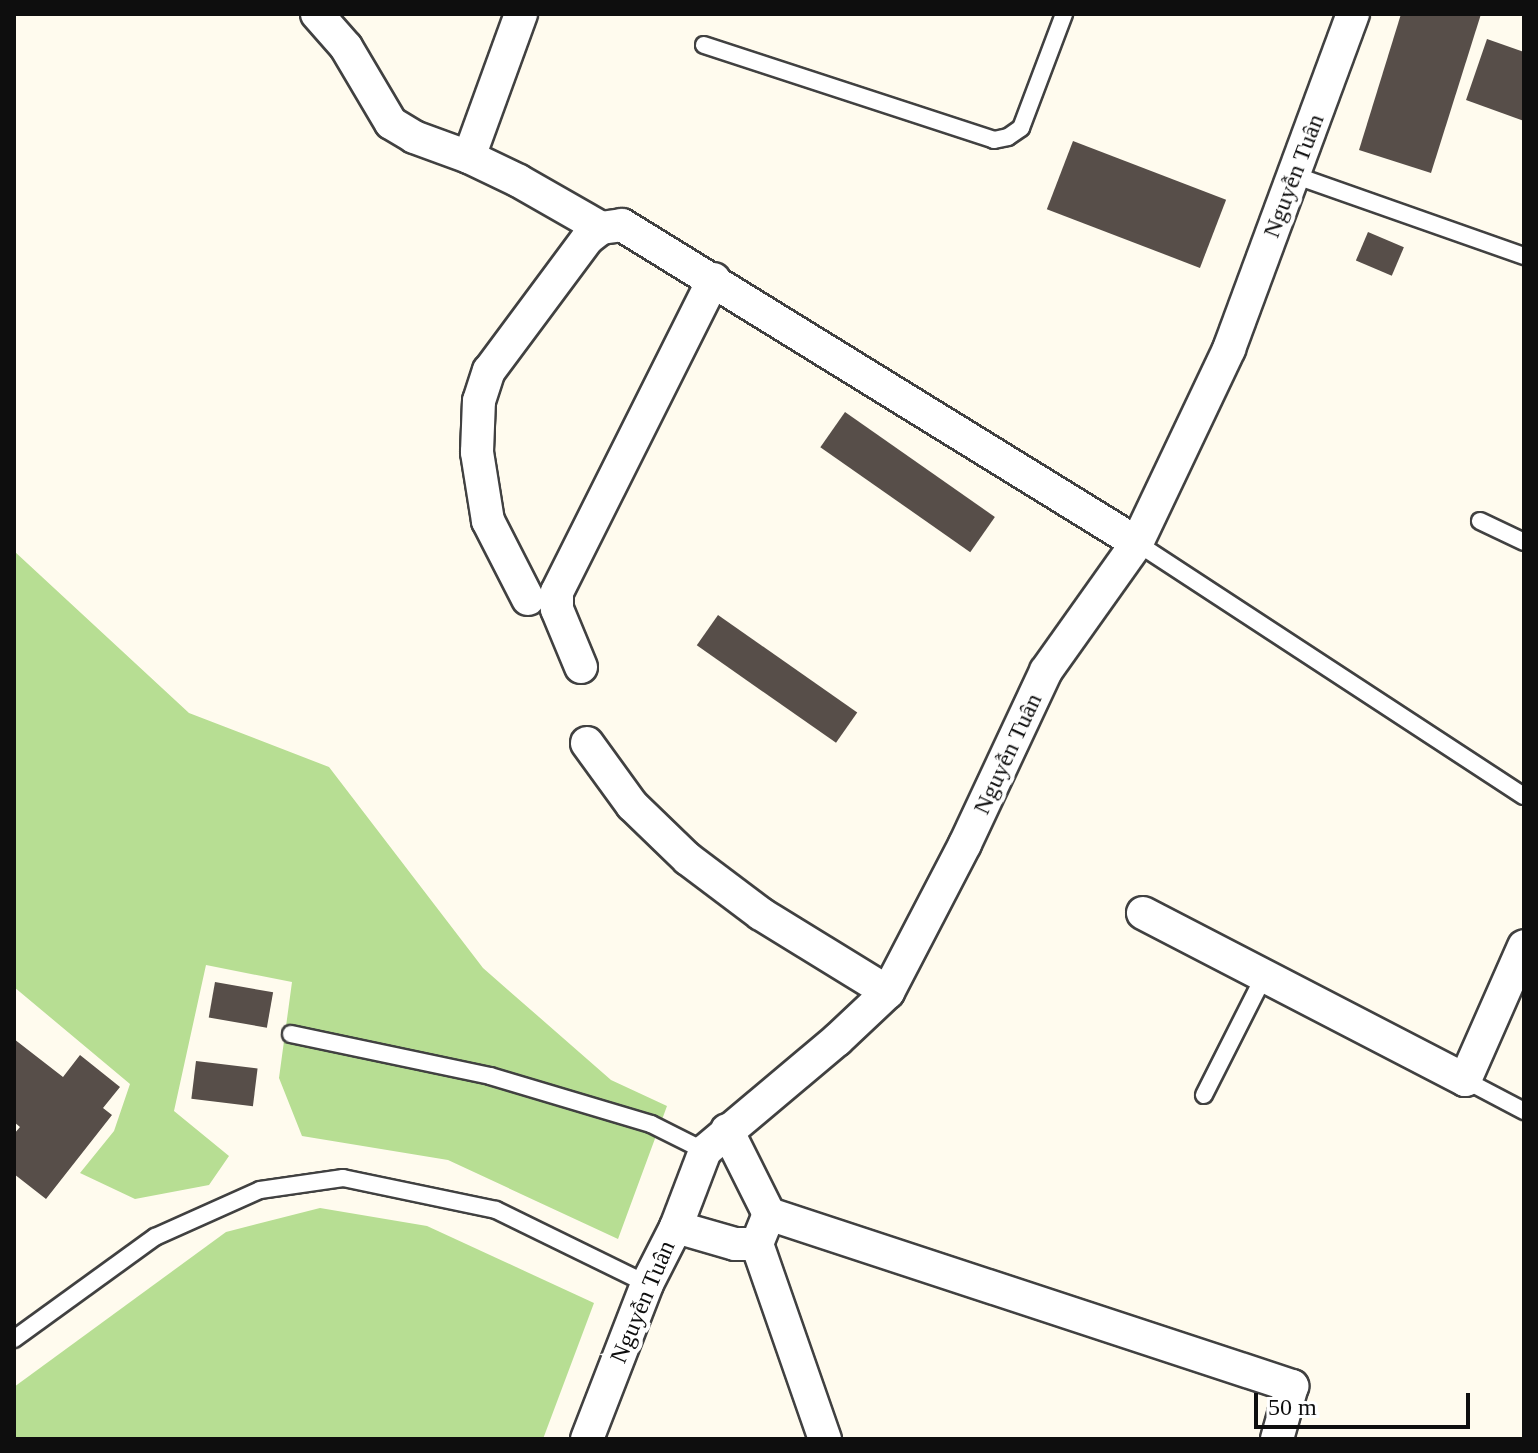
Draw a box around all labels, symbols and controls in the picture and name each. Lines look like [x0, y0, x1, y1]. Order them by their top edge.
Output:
street label: Nguyễn Tuân [1257, 110, 1331, 242]
street label: Nguyễn Tuân [967, 689, 1049, 819]
street label: Nguyễn Tuân [604, 1236, 682, 1368]
scale bar [1258, 1377, 1474, 1427]
text: 50 m [1268, 1394, 1317, 1420]

